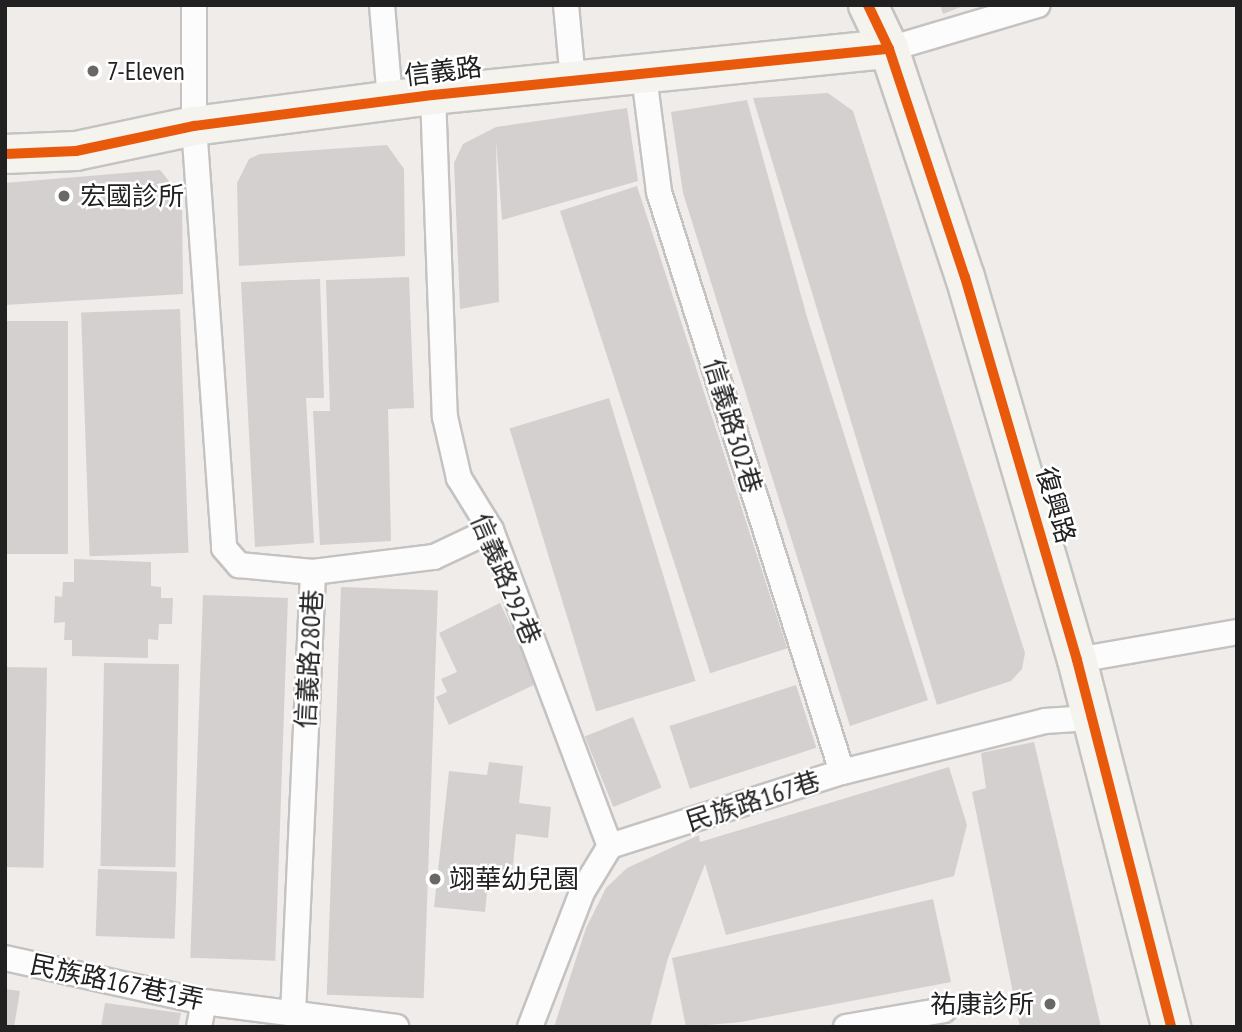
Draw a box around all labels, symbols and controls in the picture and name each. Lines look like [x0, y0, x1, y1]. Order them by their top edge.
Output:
street label: 信義路 [402, 51, 484, 91]
place label: 7-Eleven [107, 55, 185, 87]
marker: 7-Eleven [85, 63, 101, 79]
place label: 宏國診所 [80, 180, 184, 212]
marker: 宏國診所 [54, 186, 74, 206]
street label: 信義路302巷 [698, 355, 768, 497]
street label: 復興路 [1030, 463, 1082, 547]
street label: 信義路292巷 [464, 509, 548, 649]
street label: 信義路280巷 [290, 589, 328, 729]
street label: 民族路167巷 [682, 765, 824, 837]
place label: 翊華幼兒園 [449, 863, 579, 895]
marker: 翊華幼兒園 [427, 871, 443, 887]
street label: 民族路167巷1弄 [27, 948, 207, 1016]
place label: 祐康診所 [930, 988, 1034, 1020]
marker: 祐康診所 [1040, 994, 1060, 1014]

